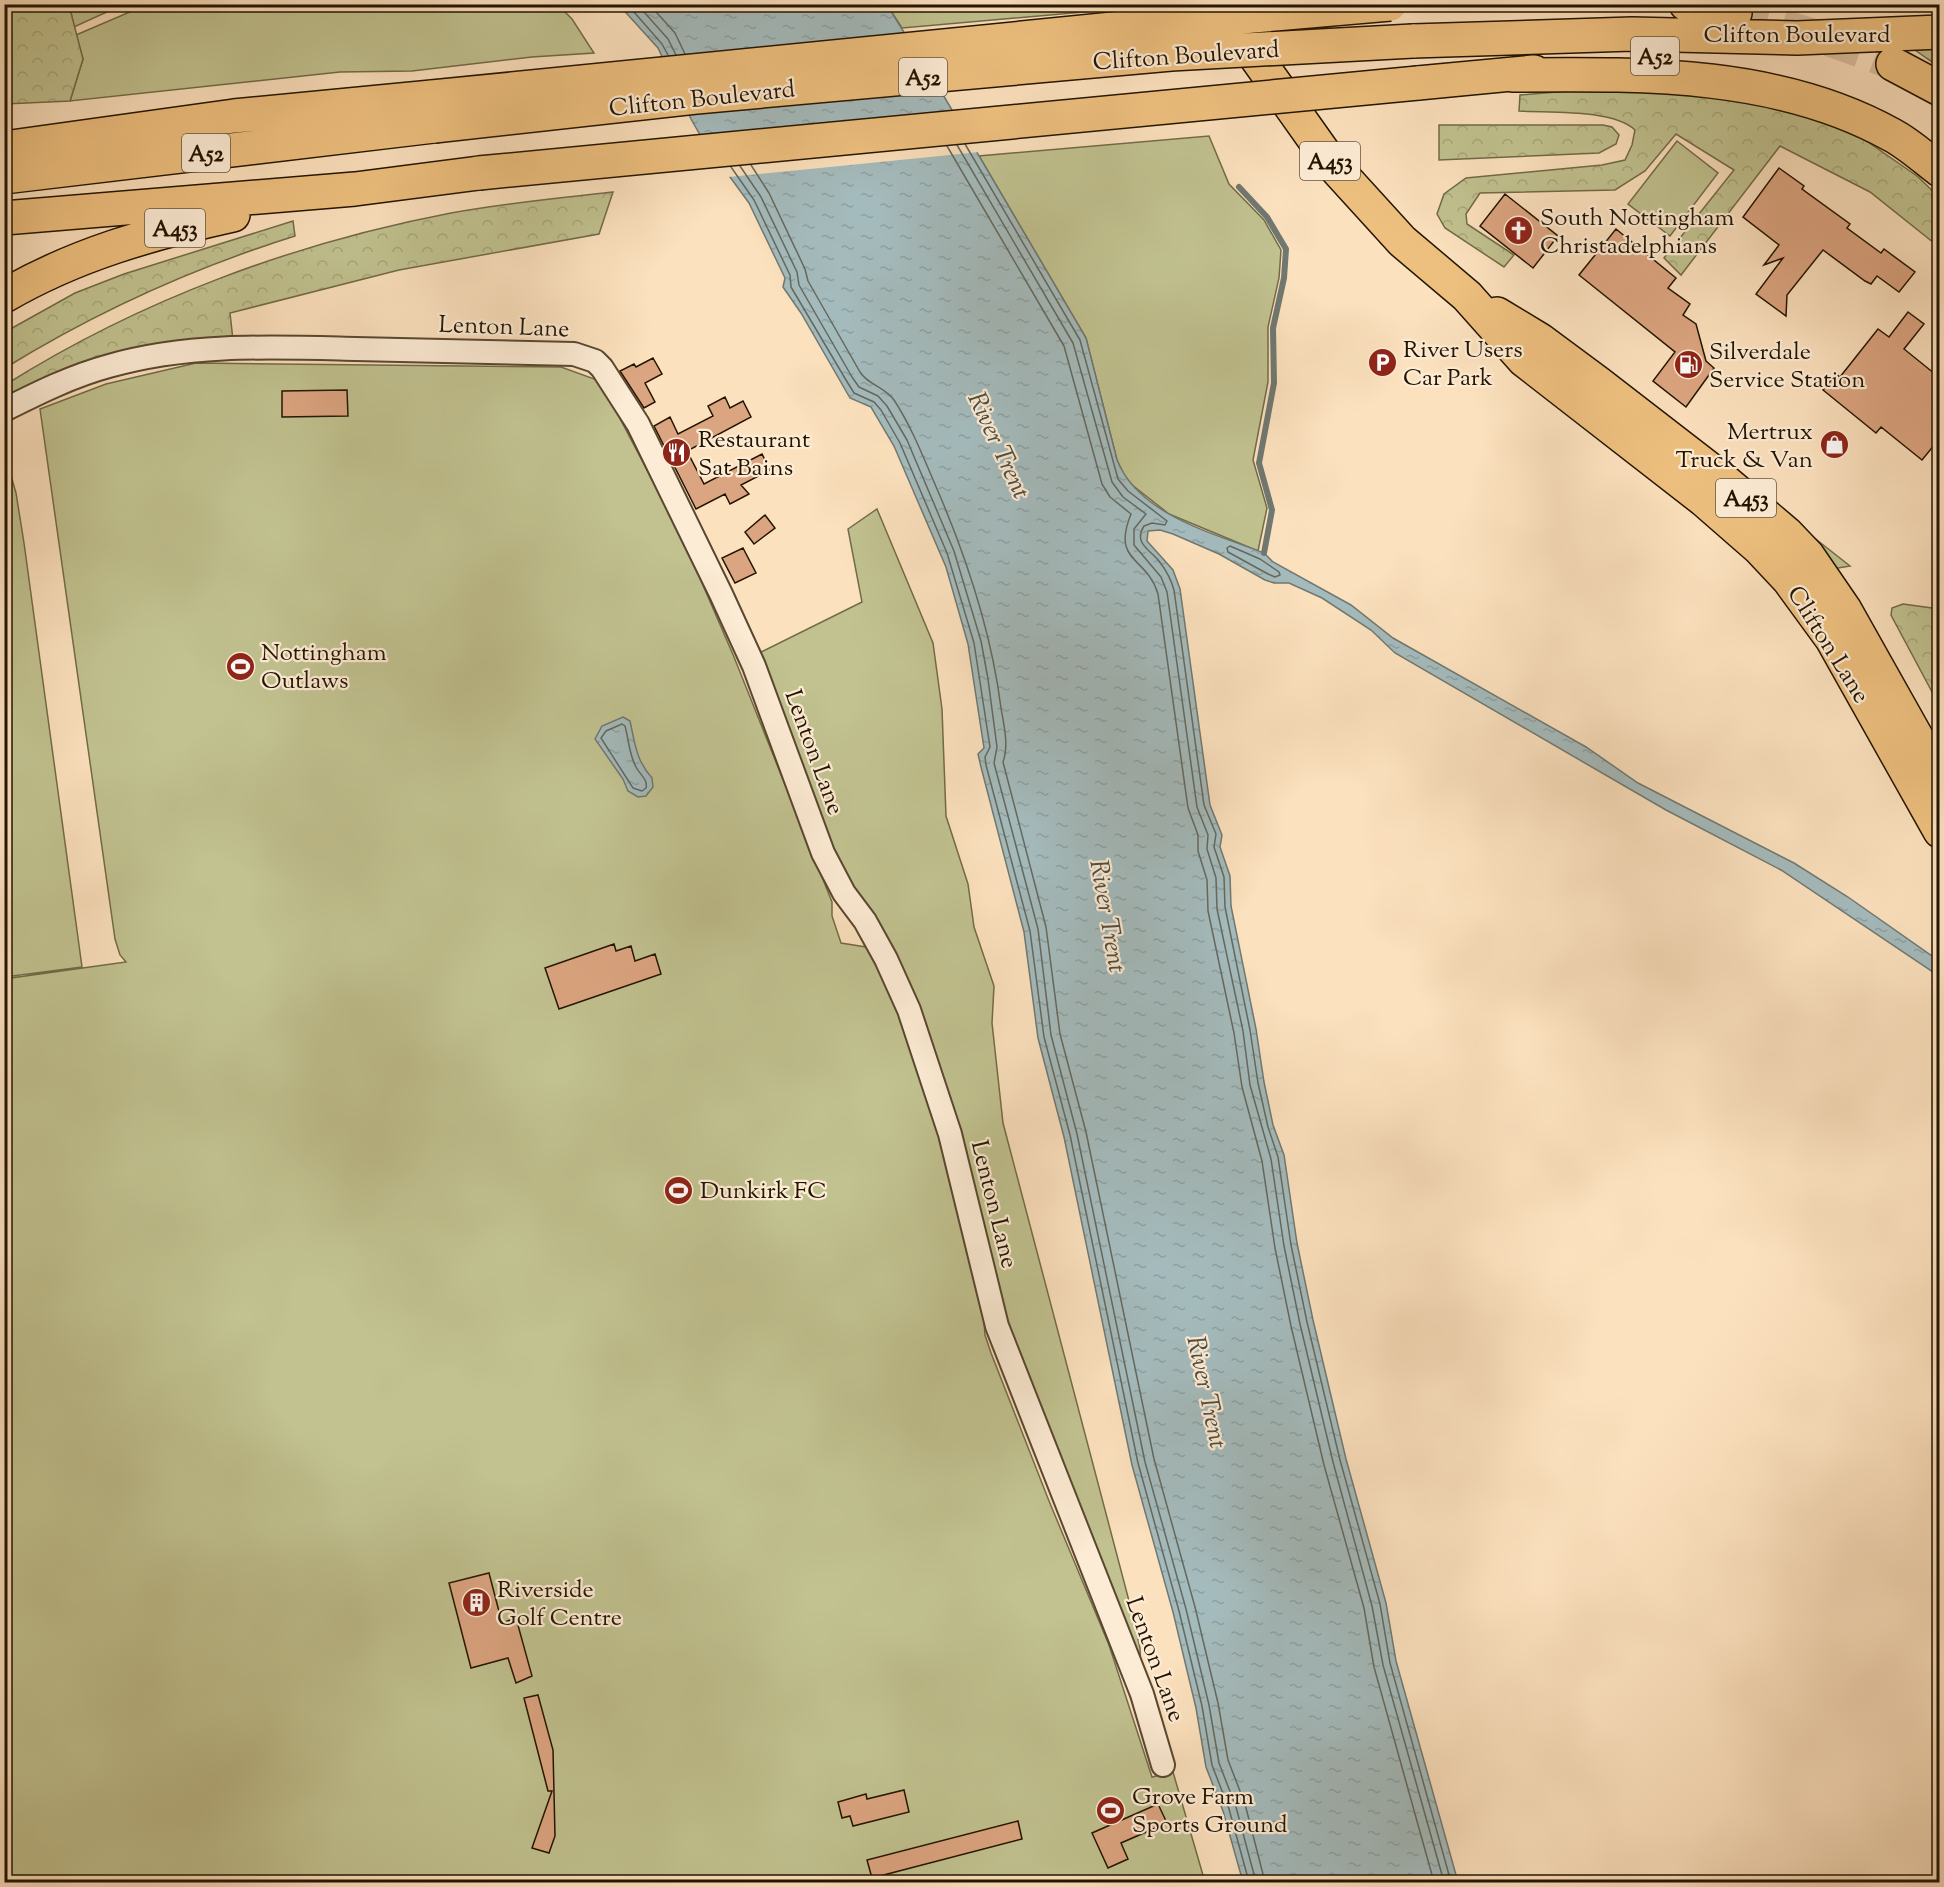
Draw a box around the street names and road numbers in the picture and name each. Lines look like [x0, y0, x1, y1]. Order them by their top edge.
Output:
street label: Clifton Boulevard [1704, 19, 1891, 53]
street label: Clifton Boulevard [1092, 33, 1281, 80]
road number: A52 [1631, 37, 1679, 75]
road number: A52 [899, 58, 947, 96]
street label: Clifton Boulevard [607, 73, 797, 127]
road number: A52 [182, 134, 230, 172]
road number: A453 [1300, 142, 1360, 180]
road number: A453 [145, 209, 205, 247]
street label: Lenton Lane [438, 309, 570, 347]
road number: A453 [1716, 479, 1776, 517]
street label: Clifton Lane [1778, 580, 1877, 710]
street label: Lenton Lane [775, 685, 851, 820]
street label: Lenton Lane [961, 1137, 1025, 1272]
street label: Lenton Lane [1116, 1592, 1192, 1727]

